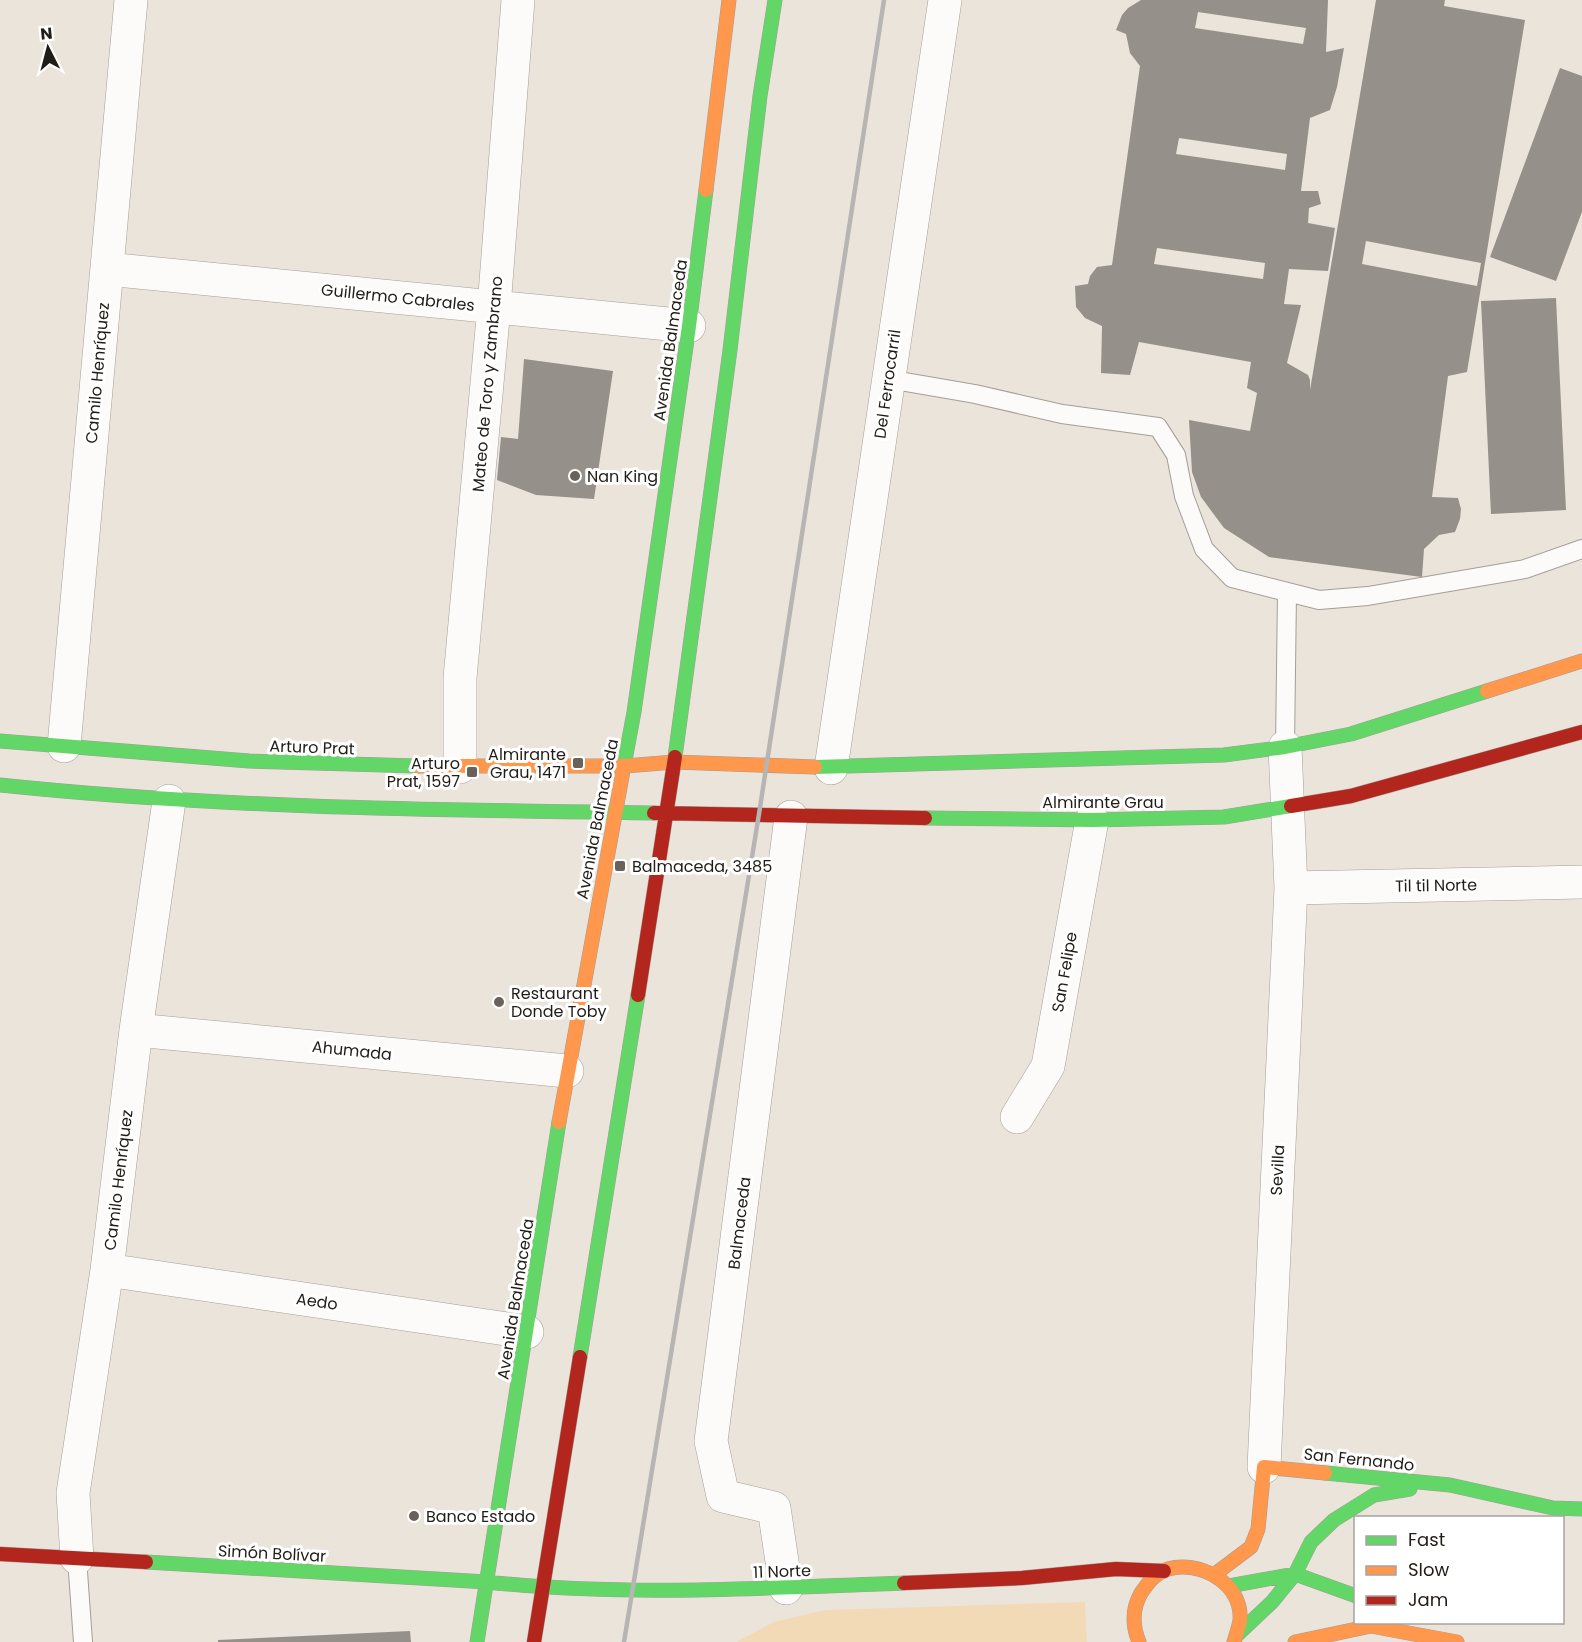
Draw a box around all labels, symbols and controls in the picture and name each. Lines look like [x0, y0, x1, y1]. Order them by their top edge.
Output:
north arrow [18, 18, 78, 78]
text: N [39, 22, 54, 46]
street label: Avenida Balmaceda [648, 258, 693, 422]
street label: Mateo de Toro y Zambrano [467, 275, 508, 493]
street label: Guillermo Cabrales [320, 278, 476, 317]
street label: Camilo Henríquez [80, 302, 115, 444]
street label: Del Ferrocarril [868, 328, 907, 440]
place label: Nan King [587, 465, 658, 488]
marker: Nan King [568, 469, 582, 483]
street label: Arturo Prat [269, 735, 355, 760]
street label: Avenida Balmaceda [571, 737, 624, 901]
place label: Almirante Grau, 1471 [488, 743, 566, 784]
place label: Arturo Prat, 1597 [387, 752, 460, 793]
marker: Almirante Grau, 1471 [571, 756, 585, 770]
marker: Arturo Prat, 1597 [465, 765, 479, 779]
street label: Almirante Grau [1042, 791, 1164, 814]
place label: Balmaceda, 3485 [632, 855, 772, 878]
marker: Balmaceda, 3485 [613, 859, 627, 873]
street label: Til til Norte [1395, 873, 1477, 898]
street label: San Felipe [1046, 930, 1083, 1014]
place label: Restaurant Donde Toby [511, 982, 607, 1023]
marker: Restaurant Donde Toby [492, 995, 506, 1009]
street label: Ahumada [311, 1035, 393, 1066]
street label: Camilo Henríquez [98, 1108, 139, 1252]
street label: Sevilla [1265, 1144, 1290, 1196]
street label: Balmaceda [722, 1175, 757, 1271]
street label: Avenida Balmaceda [491, 1217, 540, 1381]
street label: Aedo [295, 1287, 339, 1316]
street label: San Fernando [1303, 1442, 1415, 1477]
place label: Banco Estado [426, 1505, 535, 1528]
marker: Banco Estado [407, 1509, 421, 1523]
legend [1354, 1516, 1564, 1624]
text: Fast [1408, 1527, 1445, 1552]
street label: Simón Bolívar [217, 1539, 327, 1568]
text: Slow [1408, 1557, 1450, 1582]
street label: 11 Norte [753, 1559, 811, 1584]
text: Jam [1408, 1587, 1448, 1612]

